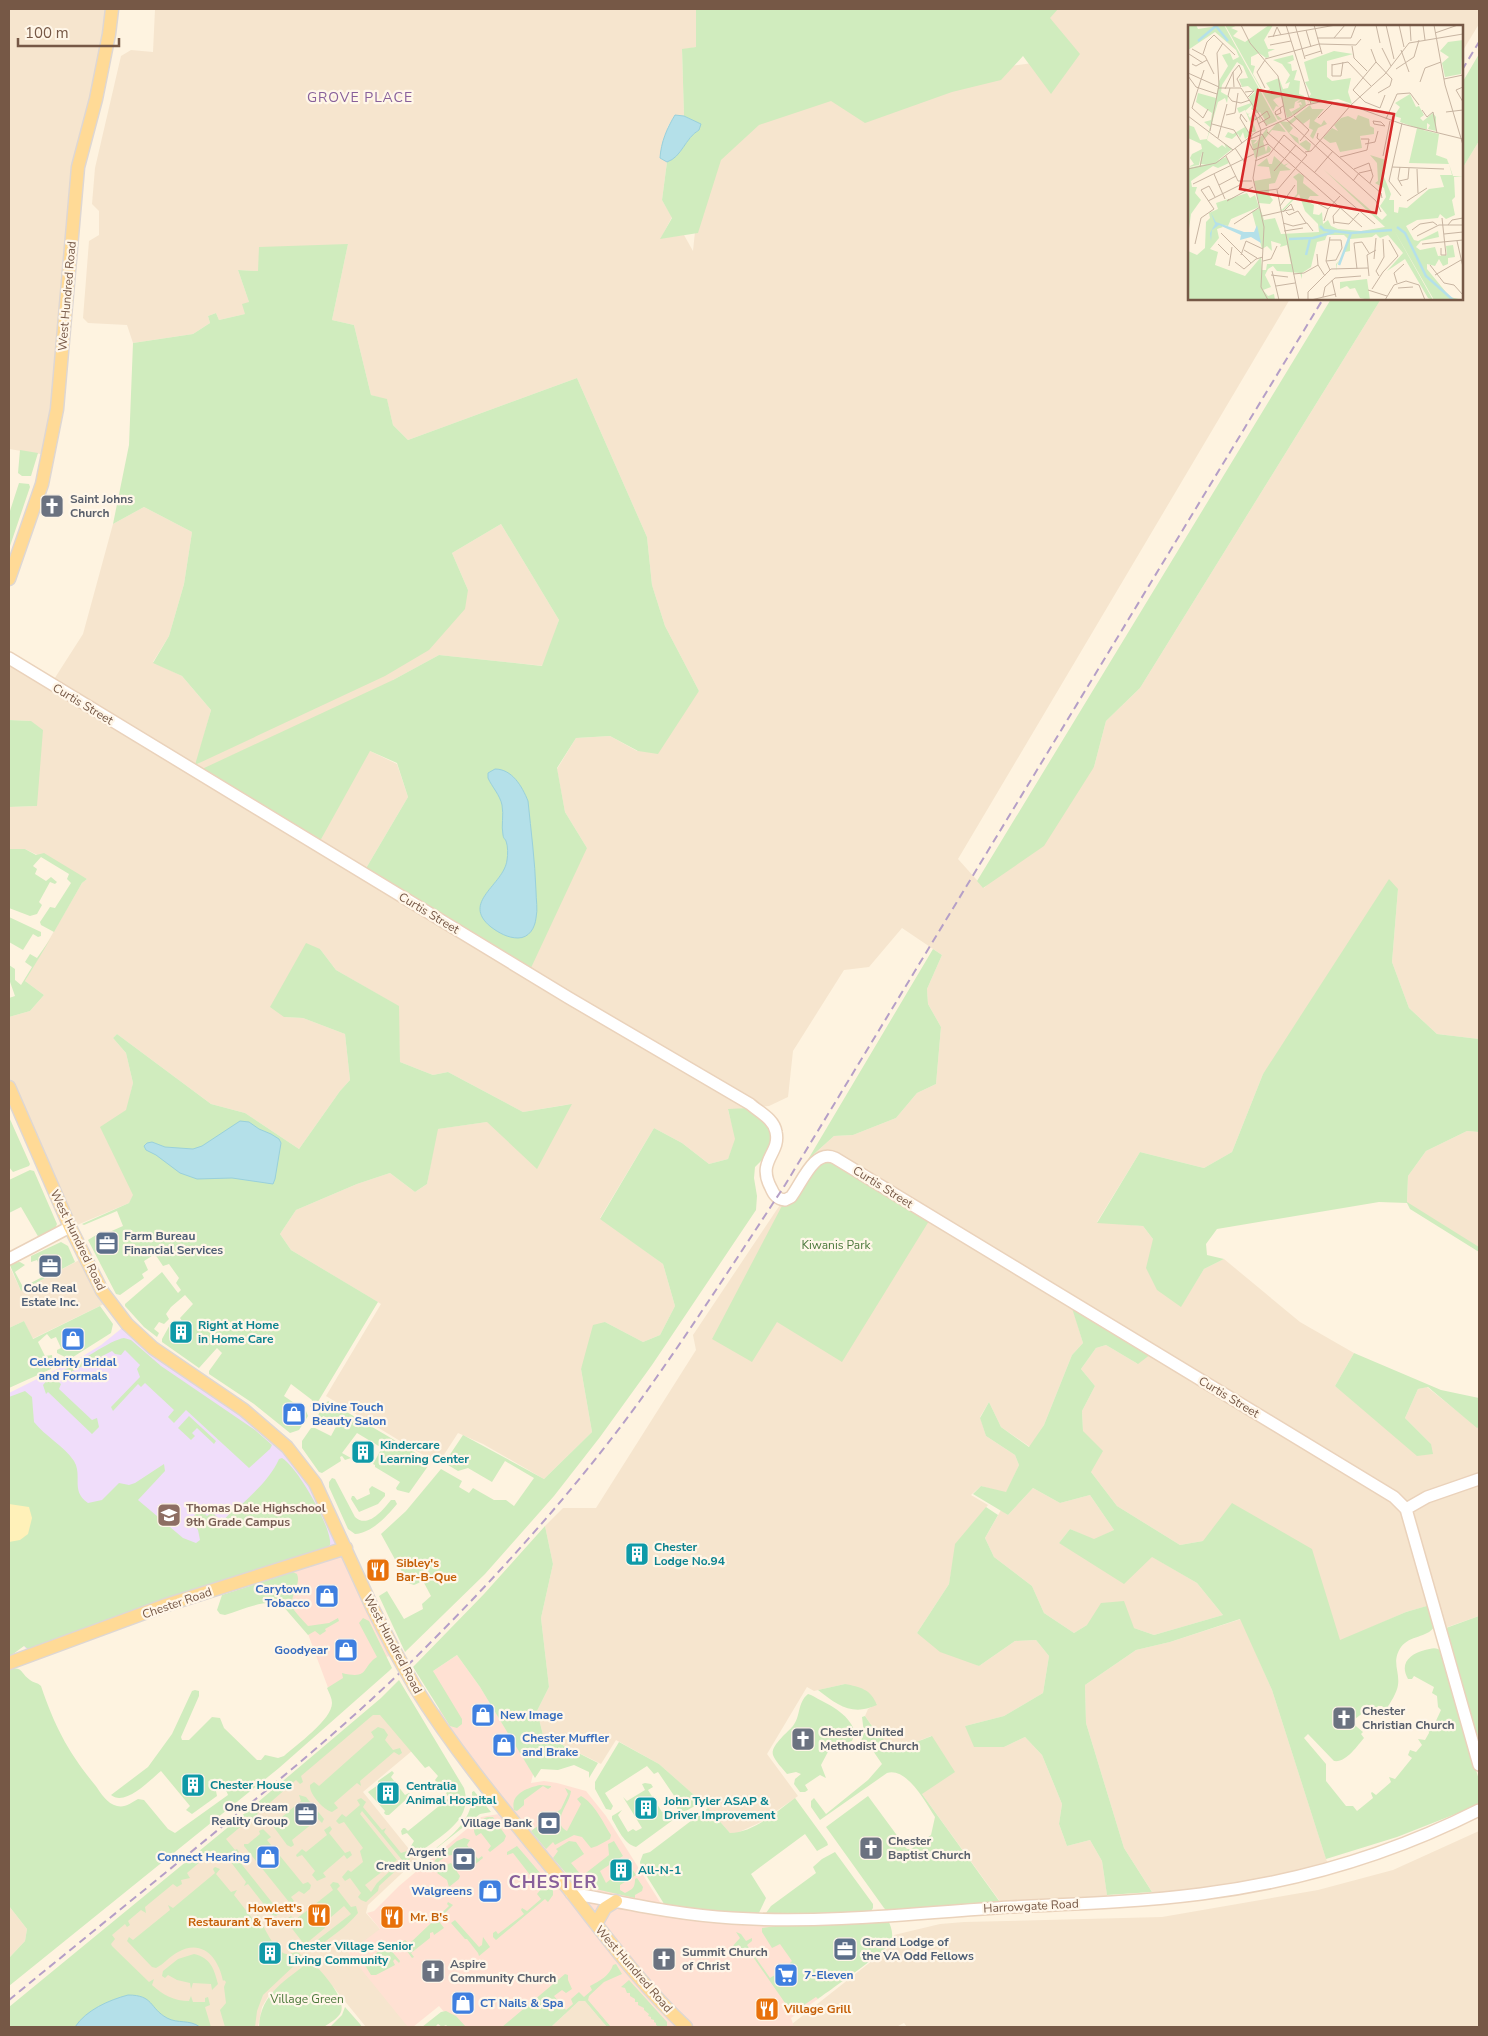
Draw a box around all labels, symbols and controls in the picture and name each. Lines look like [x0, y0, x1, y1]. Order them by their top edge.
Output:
scale bar [18, 15, 119, 47]
text: 100 m [25, 23, 69, 43]
inset map [1188, 25, 1463, 300]
district label: GROVE PLACE [307, 88, 413, 107]
street label: West Hundred Road [54, 240, 80, 352]
place label: Saint Johns Church [70, 491, 133, 521]
church icon: Saint Johns Church [39, 493, 65, 519]
street label: Curtis Street [50, 680, 117, 729]
street label: Curtis Street [396, 889, 463, 938]
street label: Curtis Street [850, 1162, 917, 1212]
street label: West Hundred Road [47, 1187, 109, 1293]
place label: Farm Bureau Financial Services [124, 1228, 223, 1258]
office icon: Farm Bureau Financial Services [94, 1230, 120, 1256]
park label: Kiwanis Park [801, 1237, 872, 1253]
office icon: Cole Real Estate Inc. [37, 1253, 63, 1279]
place label: Cole Real Estate Inc. [21, 1280, 79, 1310]
place label: Right at Home in Home Care [198, 1317, 280, 1347]
building icon: Right at Home in Home Care [168, 1319, 194, 1345]
shop icon: Celebrity Bridal and Formals [60, 1326, 86, 1352]
place label: Celebrity Bridal and Formals [29, 1354, 117, 1384]
street label: Curtis Street [1196, 1373, 1263, 1422]
place label: Divine Touch Beauty Salon [312, 1399, 386, 1429]
shop icon: Divine Touch Beauty Salon [281, 1401, 307, 1427]
place label: Kindercare Learning Center [380, 1437, 469, 1467]
building icon: Kindercare Learning Center [350, 1439, 376, 1465]
place label: Thomas Dale Highschool 9th Grade Campus [186, 1500, 326, 1530]
school or university icon: Thomas Dale Highschool 9th Grade Campus [156, 1502, 182, 1528]
place label: Chester Lodge No.94 [654, 1539, 725, 1569]
building icon: Chester Lodge No.94 [624, 1541, 650, 1567]
place label: Sibley's Bar-B-Que [396, 1555, 457, 1585]
restaurant icon: Sibley's Bar-B-Que [365, 1557, 391, 1583]
place label: Carytown Tobacco [255, 1581, 310, 1611]
shop icon: Carytown Tobacco [314, 1583, 340, 1609]
street label: Chester Road [140, 1584, 214, 1622]
street label: West Hundred Road [360, 1592, 426, 1696]
shop icon: Goodyear [333, 1637, 359, 1663]
place label: Goodyear [274, 1642, 328, 1658]
shop icon: New Image [470, 1702, 496, 1728]
place label: Chester Christian Church [1362, 1703, 1455, 1733]
church icon: Chester Christian Church [1331, 1705, 1357, 1731]
place label: New Image [500, 1707, 564, 1723]
place label: Chester United Methodist Church [820, 1724, 919, 1754]
church icon: Chester United Methodist Church [790, 1726, 816, 1752]
place label: Chester Muffler and Brake [522, 1730, 610, 1760]
shop icon: Chester Muffler and Brake [491, 1732, 517, 1758]
building icon: Chester House [180, 1772, 206, 1798]
place label: Chester House [210, 1777, 292, 1793]
place label: Centralia Animal Hospital [406, 1778, 497, 1808]
building icon: Centralia Animal Hospital [375, 1780, 401, 1806]
place label: John Tyler ASAP & Driver Improvement [663, 1793, 776, 1823]
building icon: John Tyler ASAP & Driver Improvement [633, 1795, 659, 1821]
place label: One Dream Reality Group [211, 1799, 288, 1829]
office icon: One Dream Reality Group [293, 1801, 319, 1827]
bank icon: Village Bank [536, 1810, 562, 1836]
place label: Village Bank [460, 1815, 533, 1831]
place label: Chester Baptist Church [888, 1833, 971, 1863]
church icon: Chester Baptist Church [858, 1835, 884, 1861]
shop icon: Connect Hearing [255, 1844, 281, 1870]
place label: Argent Credit Union [376, 1844, 446, 1874]
bank icon: Argent Credit Union [451, 1846, 477, 1872]
place label: Connect Hearing [157, 1849, 250, 1865]
building icon: All-N-1 [608, 1857, 634, 1883]
place label: All-N-1 [638, 1862, 681, 1878]
district label: CHESTER [508, 1870, 598, 1894]
shop icon: Walgreens [477, 1878, 503, 1904]
place label: Walgreens [411, 1883, 472, 1899]
street label: Harrowgate Road [983, 1896, 1079, 1916]
place label: Howlett's Restaurant & Tavern [188, 1900, 302, 1930]
restaurant icon: Howlett's Restaurant & Tavern [306, 1902, 332, 1928]
restaurant icon: Mr. B's [379, 1904, 405, 1930]
place label: Mr. B's [410, 1909, 448, 1925]
street label: West Hundred Road [592, 1922, 676, 2016]
place label: Grand Lodge of the VA Odd Fellows [862, 1934, 974, 1964]
office icon: Grand Lodge of the VA Odd Fellows [832, 1936, 858, 1962]
place label: Chester Village Senior Living Community [288, 1938, 413, 1968]
building icon: Chester Village Senior Living Community [257, 1940, 283, 1966]
place label: Summit Church of Christ [682, 1944, 768, 1974]
church icon: Summit Church of Christ [651, 1946, 677, 1972]
place label: Aspire Community Church [450, 1956, 556, 1986]
church icon: Aspire Community Church [420, 1958, 446, 1984]
supermarket icon: 7-Eleven [773, 1962, 799, 1988]
place label: 7-Eleven [804, 1967, 853, 1983]
shop icon: CT Nails & Spa [450, 1990, 476, 2016]
park label: Village Green [269, 1991, 344, 2007]
place label: CT Nails & Spa [480, 1995, 563, 2011]
restaurant icon: Village Grill [754, 1996, 780, 2022]
place label: Village Grill [783, 2001, 851, 2017]

